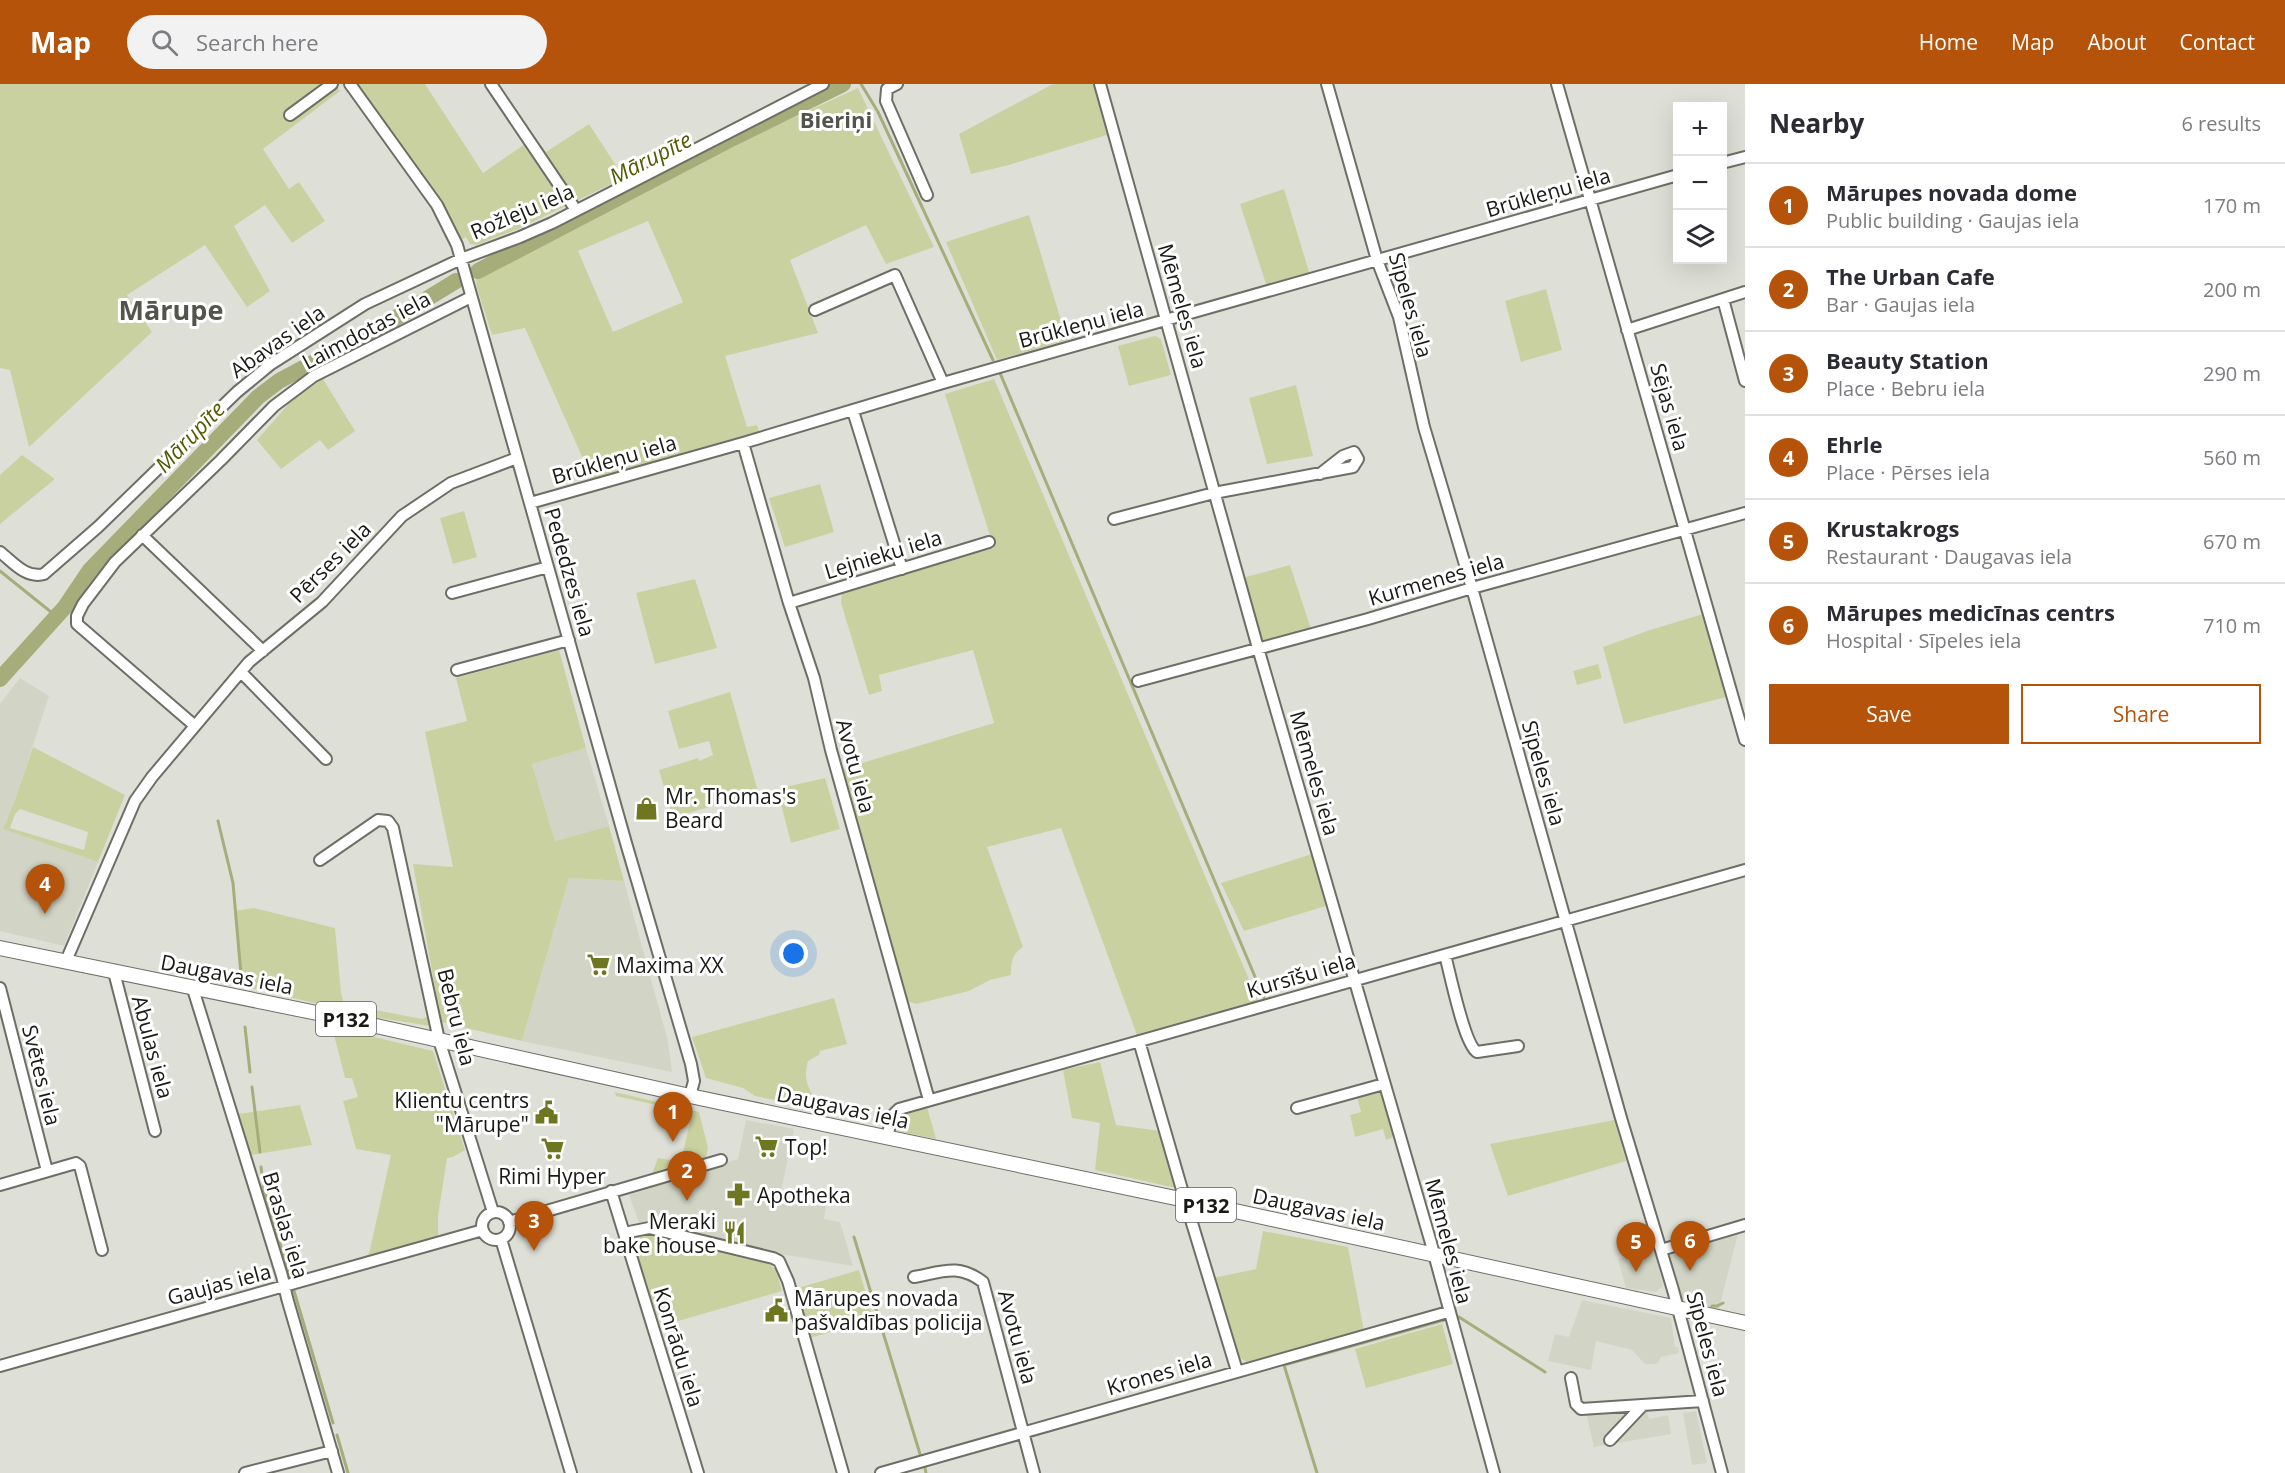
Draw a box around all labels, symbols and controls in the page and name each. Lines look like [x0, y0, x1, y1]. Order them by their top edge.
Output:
search box [127, 15, 547, 69]
text: Map [30, 23, 91, 61]
icon: search [148, 26, 181, 59]
text: Search here [196, 27, 319, 57]
text: Home [1919, 28, 1978, 56]
text: Map [2011, 28, 2054, 56]
text: About [2087, 28, 2147, 56]
text: Contact [2180, 28, 2255, 56]
map controls [1673, 102, 1727, 264]
button: + [1673, 102, 1727, 156]
district label: Bieriņi [800, 104, 872, 134]
text: Nearby [1769, 105, 1864, 141]
text: 6 results [2181, 110, 2261, 137]
water label: Mārupīte [604, 123, 696, 190]
button: − [1673, 156, 1727, 210]
street label: Brūkleņu iela [1482, 161, 1614, 223]
street label: Rožleju iela [466, 177, 578, 245]
text: Mārupes novada dome [1826, 177, 2077, 207]
text: 1 [1783, 192, 1794, 219]
text: 170 m [2203, 192, 2261, 219]
text: Public building · Gaujas iela [1826, 207, 2079, 234]
button: layers [1673, 210, 1727, 264]
street label: Mēmeles iela [1152, 240, 1214, 372]
street label: Sīpeles iela [1383, 249, 1439, 361]
text: The Urban Cafe [1826, 261, 1995, 291]
text: 2 [1783, 276, 1794, 303]
text: 200 m [2203, 276, 2261, 303]
street label: Laimdotas iela [297, 284, 435, 376]
district label: Mārupe [119, 291, 223, 328]
text: Bar · Gaujas iela [1826, 291, 1975, 318]
street label: Brūkleņu iela [1015, 294, 1147, 354]
street label: Abavas iela [224, 298, 330, 384]
text: Beauty Station [1826, 345, 1989, 375]
street label: Sējas iela [1644, 360, 1696, 454]
text: 3 [1783, 360, 1794, 387]
text: 290 m [2203, 360, 2261, 387]
text: Place · Bebru iela [1826, 375, 1985, 402]
water label: Mārupīte [147, 394, 231, 478]
street label: Brūkleņu iela [548, 428, 680, 490]
text: Ehrle [1826, 429, 1882, 459]
text: 4 [1783, 444, 1794, 471]
text: 560 m [2203, 444, 2261, 471]
text: Place · Pērses iela [1826, 459, 1990, 486]
street label: Pededzes iela [538, 504, 602, 640]
text: Krustakrogs [1826, 513, 1959, 543]
street label: Pērses iela [283, 515, 377, 609]
street label: Lejnieku iela [821, 523, 945, 585]
text: 5 [1783, 528, 1794, 555]
text: 670 m [2203, 528, 2261, 555]
text: Restaurant · Daugavas iela [1826, 543, 2072, 570]
street label: Kurmenes iela [1365, 546, 1507, 612]
text: Mārupes medicīnas centrs [1826, 597, 2115, 627]
text: 6 [1783, 612, 1794, 639]
text: 710 m [2203, 612, 2261, 639]
text: Hospital · Sīpeles iela [1826, 627, 2021, 654]
button: Save [1769, 684, 2009, 744]
button: Share [2021, 684, 2261, 744]
street label: Mēmeles iela [1284, 707, 1346, 839]
street label: Avotu iela [830, 716, 882, 816]
street label: Sīpeles iela [1516, 717, 1572, 829]
place label: Mr. Thomas's Beard [665, 782, 796, 834]
shop icon: Mr. Thomas's Beard [634, 795, 660, 821]
pin: 4 [26, 864, 64, 914]
your location [779, 939, 808, 968]
street label: Kursīšu iela [1243, 946, 1359, 1004]
street label: Daugavas iela [158, 947, 296, 1001]
place label: Maxima XX [616, 951, 725, 979]
supermarket icon: Maxima XX [585, 952, 611, 978]
street label: Bebru iela [431, 965, 483, 1069]
street label: Abulas iela [126, 992, 180, 1102]
road number: P132 [316, 1002, 376, 1036]
street label: Svētes iela [16, 1022, 68, 1128]
street label: Daugavas iela [774, 1079, 912, 1135]
place label: Klientu centrs "Mārupe" [394, 1086, 529, 1138]
pin: 1 [654, 1092, 692, 1142]
public building icon: Klientu centrs "Mārupe" [534, 1099, 560, 1125]
place label: Top! [785, 1133, 828, 1161]
supermarket icon: Top! [754, 1134, 780, 1160]
supermarket icon: Rimi Hyper [539, 1135, 565, 1161]
pin: 2 [668, 1152, 706, 1201]
place label: Rimi Hyper [498, 1162, 606, 1190]
street label: Braslas iela [256, 1168, 316, 1282]
street label: Mēmeles iela [1419, 1175, 1479, 1307]
place label: Apotheka [757, 1181, 851, 1209]
street label: Daugavas iela [1250, 1181, 1388, 1237]
pharmacy icon: Apotheka [726, 1182, 752, 1208]
road number: P132 [1176, 1188, 1236, 1222]
pin: 3 [514, 1202, 554, 1251]
place label: Meraki bake house [603, 1207, 716, 1259]
restaurant icon: Meraki bake house [721, 1220, 747, 1246]
pin: 5 [1616, 1222, 1656, 1272]
pin: 6 [1670, 1222, 1710, 1271]
street label: Gaujas iela [164, 1257, 274, 1311]
street label: Konrādu iela [648, 1284, 710, 1410]
place label: Mārupes novada pašvaldības policija [794, 1284, 983, 1336]
street label: Avotu iela [992, 1287, 1044, 1387]
street label: Sīpeles iela [1680, 1288, 1736, 1400]
public building icon: Mārupes novada pašvaldības policija [763, 1297, 789, 1323]
street label: Krones iela [1103, 1345, 1215, 1401]

